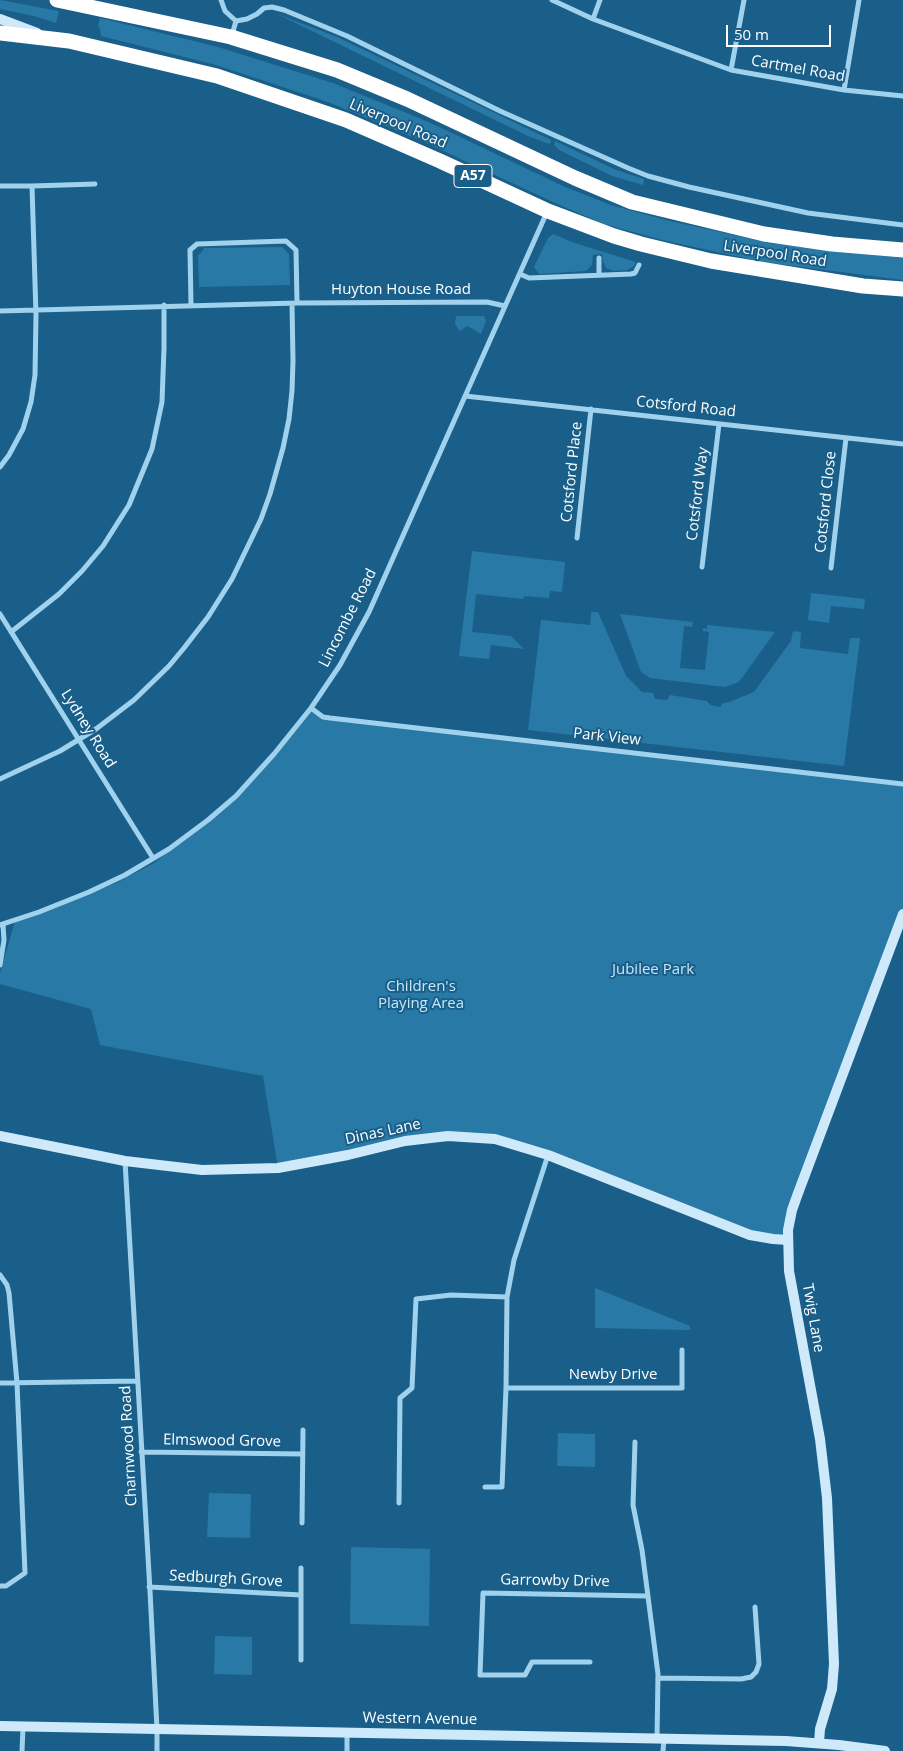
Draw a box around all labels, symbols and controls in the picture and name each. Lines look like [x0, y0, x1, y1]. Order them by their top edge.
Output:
scale bar [728, 15, 833, 47]
text: 50 m [734, 24, 769, 44]
street label: Cartmel Road [750, 52, 846, 86]
street label: Liverpool Road [346, 95, 450, 153]
road number: A57 [454, 165, 492, 188]
street label: Liverpool Road [722, 237, 828, 271]
street label: Huyton House Road [331, 281, 471, 299]
street label: Cotsford Road [635, 393, 737, 421]
street label: Cotsford Place [558, 421, 586, 523]
street label: Cotsford Way [683, 446, 713, 542]
street label: Cotsford Close [812, 450, 840, 554]
street label: Lincombe Road [315, 566, 381, 670]
street label: Lydney Road [57, 686, 119, 772]
street label: Park View [572, 724, 642, 750]
park label: Jubilee Park [612, 961, 694, 979]
park label: Children's Playing Area [378, 978, 464, 1013]
street label: Dinas Lane [343, 1115, 423, 1149]
street label: Twig Lane [798, 1282, 828, 1354]
street label: Newby Drive [569, 1366, 657, 1384]
street label: Charnwood Road [117, 1385, 141, 1507]
street label: Elmswood Grove [163, 1431, 281, 1451]
street label: Sedburgh Grove [169, 1567, 283, 1591]
street label: Garrowby Drive [500, 1571, 610, 1591]
street label: Western Avenue [363, 1709, 477, 1729]

